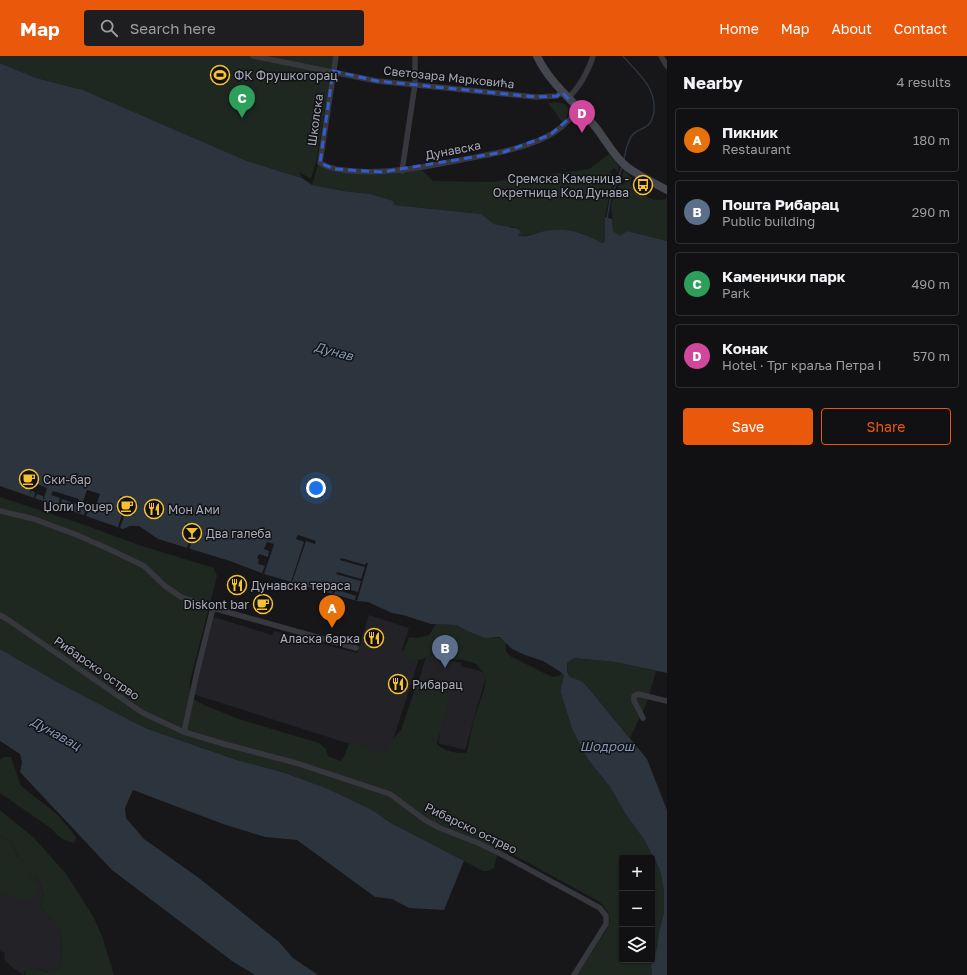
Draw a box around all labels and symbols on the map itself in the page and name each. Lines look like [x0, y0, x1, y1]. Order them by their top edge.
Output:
street label: Светозара Марковића [383, 63, 515, 91]
sports icon: ФК Фрушкогорац [209, 64, 231, 86]
place label: ФК Фрушкогорац [234, 68, 338, 83]
pin: C [229, 85, 255, 118]
street label: Школска [304, 93, 326, 147]
pin: D [569, 100, 595, 133]
street label: Дунавска [424, 137, 482, 163]
place label: Сремска Каменица - Окретница Код Дунава [493, 171, 629, 200]
bus stop icon: Сремска Каменица - Окретница Код Дунава [632, 174, 654, 196]
water label: Дунав [312, 338, 356, 364]
cafe icon: Ски-бар [18, 468, 40, 490]
place label: Ски-бар [43, 472, 91, 487]
your location [306, 478, 326, 498]
cafe icon: Џоли Роџер [116, 495, 138, 517]
restaurant icon: Мон Ами [143, 498, 165, 520]
place label: Џоли Роџер [43, 499, 113, 514]
place label: Мон Ами [168, 502, 220, 517]
bar icon: Два галеба [181, 522, 203, 544]
place label: Два галеба [206, 526, 271, 541]
restaurant icon: Дунавска тераса [226, 574, 248, 596]
place label: Дунавска тераса [251, 578, 350, 593]
cafe icon: Diskont bar [252, 593, 274, 615]
pin: A [319, 595, 345, 628]
place label: Diskont bar [183, 597, 249, 612]
restaurant icon: Аласка барка [363, 627, 385, 649]
place label: Аласка барка [280, 631, 360, 646]
street label: Рибарско острво [51, 633, 143, 703]
pin: B [432, 635, 458, 668]
restaurant icon: Рибарац [387, 673, 409, 695]
place label: Рибарац [412, 677, 463, 692]
water label: Дунавац [27, 712, 85, 754]
water label: Шодрош [580, 738, 636, 754]
street label: Рибарско острво [422, 799, 520, 857]

